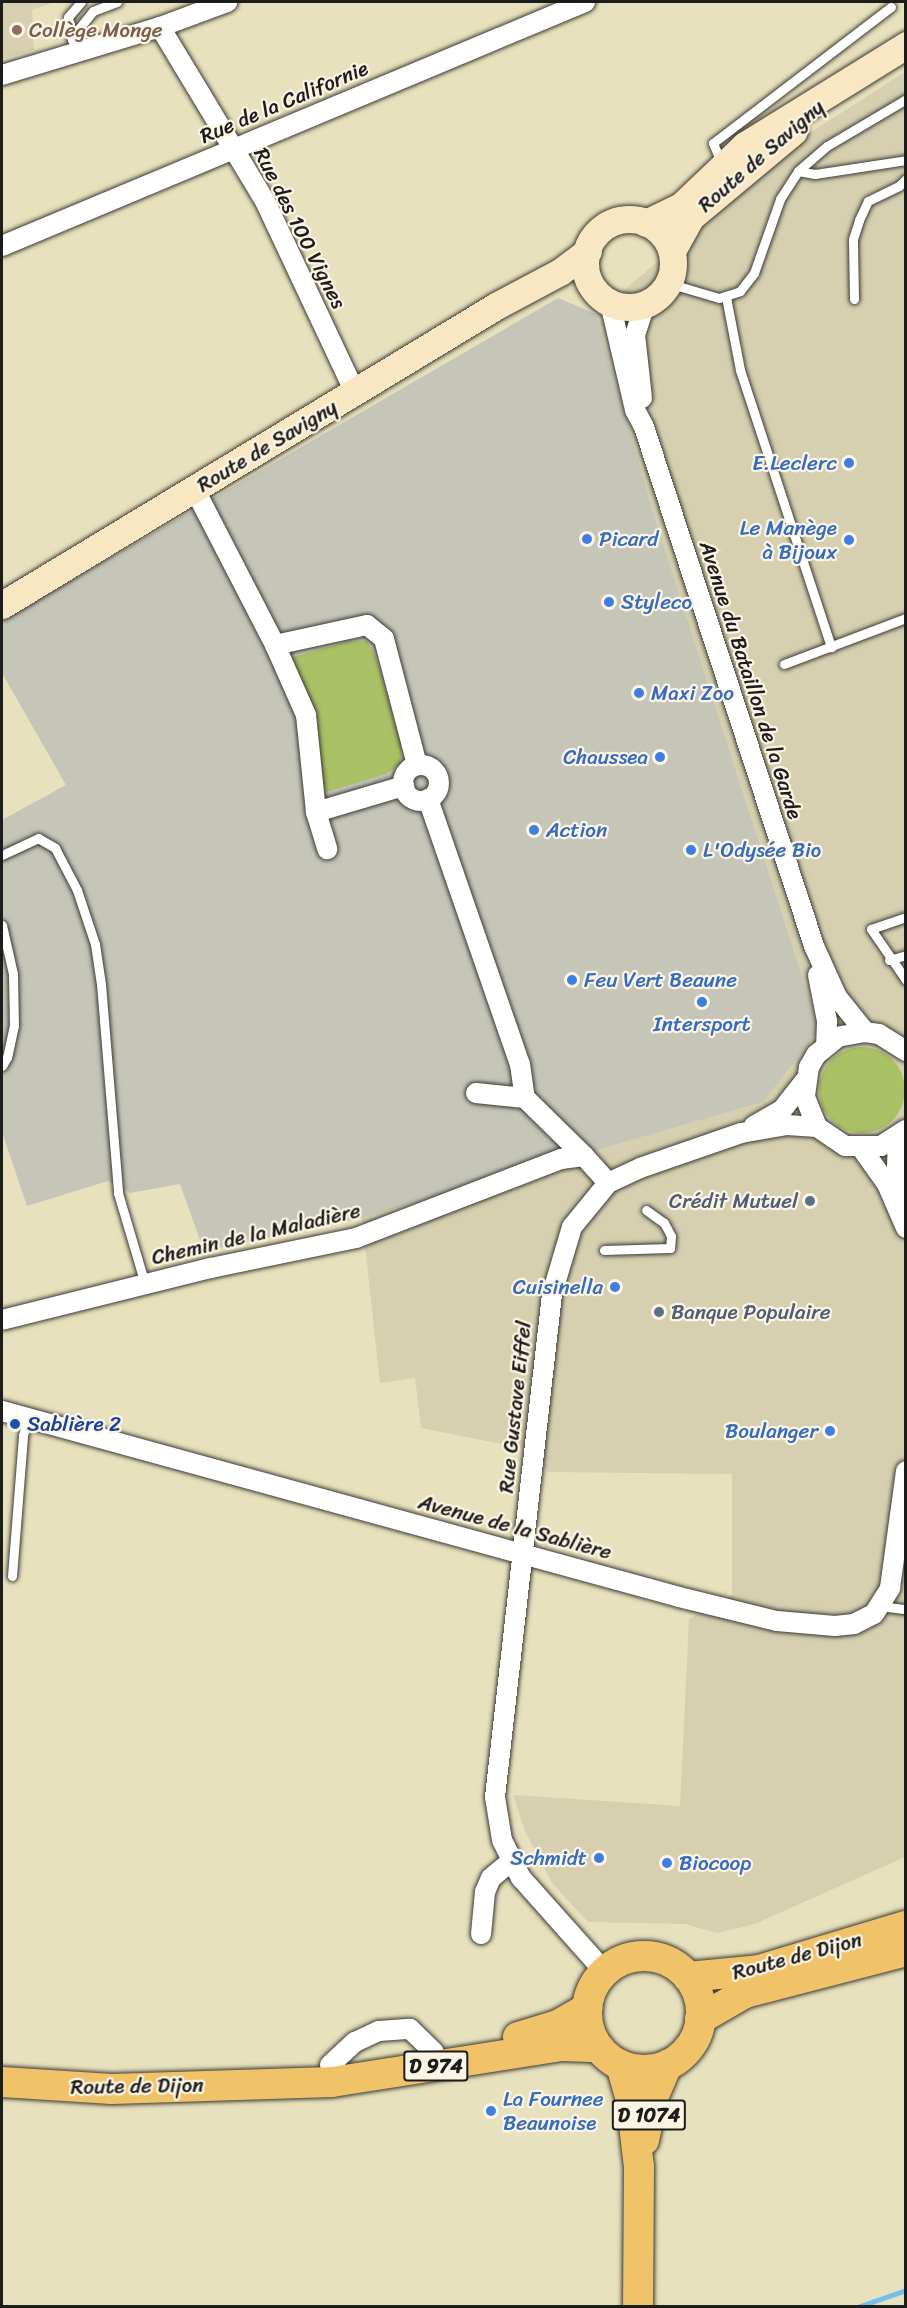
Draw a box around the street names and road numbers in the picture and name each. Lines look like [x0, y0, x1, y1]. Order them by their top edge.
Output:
street label: Rue de la Californie [196, 55, 372, 149]
street label: Route de Savigny [693, 94, 829, 218]
street label: Rue des 100 Vignes [248, 143, 352, 313]
street label: Route de Savigny [192, 394, 342, 498]
street label: Avenue du Bataillon de la Garde [694, 537, 808, 823]
street label: Chemin de la Maladière [149, 1198, 363, 1270]
street label: Rue Gustave Eiffel [493, 1320, 537, 1494]
street label: Avenue de la Sablière [416, 1489, 614, 1565]
street label: Route de Dijon [729, 1926, 865, 1986]
road number: D 974 [403, 2049, 469, 2083]
street label: Route de Dijon [70, 2072, 204, 2100]
road number: D 1074 [612, 2098, 686, 2132]

